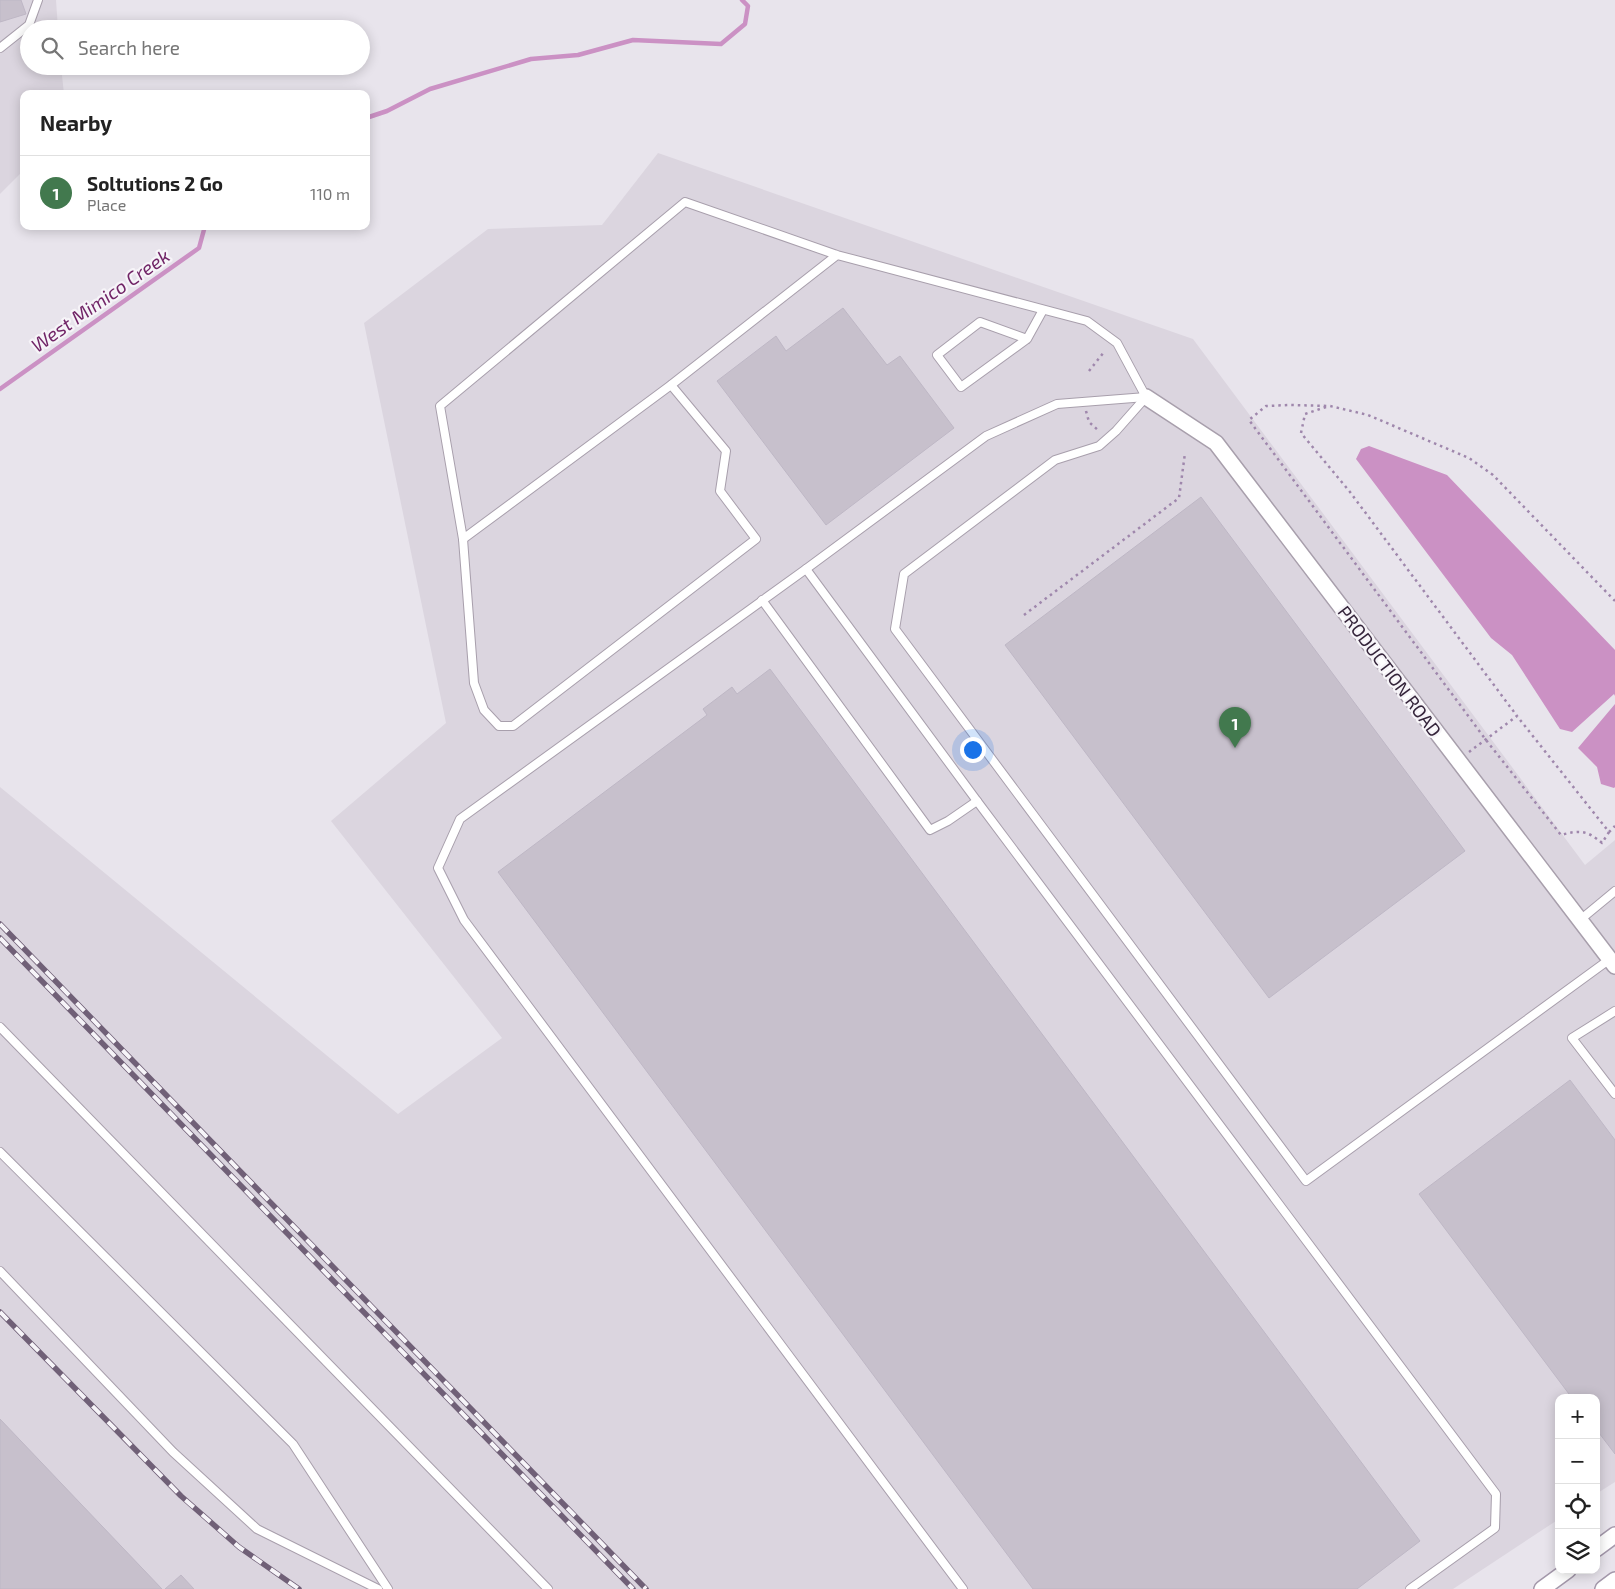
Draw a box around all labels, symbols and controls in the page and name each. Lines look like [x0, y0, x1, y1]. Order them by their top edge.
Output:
search box [20, 20, 370, 75]
icon: search [38, 34, 66, 62]
text: Search here [78, 36, 180, 59]
text: Nearby [40, 110, 112, 135]
text: Soltutions 2 Go [87, 172, 223, 195]
text: 1 [53, 184, 59, 203]
text: 110 m [310, 184, 350, 203]
text: Place [87, 195, 126, 214]
water label: West Mimico Creek [26, 244, 174, 356]
street label: PRODUCTION ROAD [1334, 601, 1446, 741]
pin: 1 [1219, 707, 1251, 748]
your location [960, 737, 986, 763]
map controls [1555, 1394, 1600, 1574]
button: + [1555, 1394, 1600, 1439]
button: − [1555, 1439, 1600, 1484]
button: locate [1555, 1484, 1600, 1529]
button: layers [1555, 1529, 1600, 1574]

